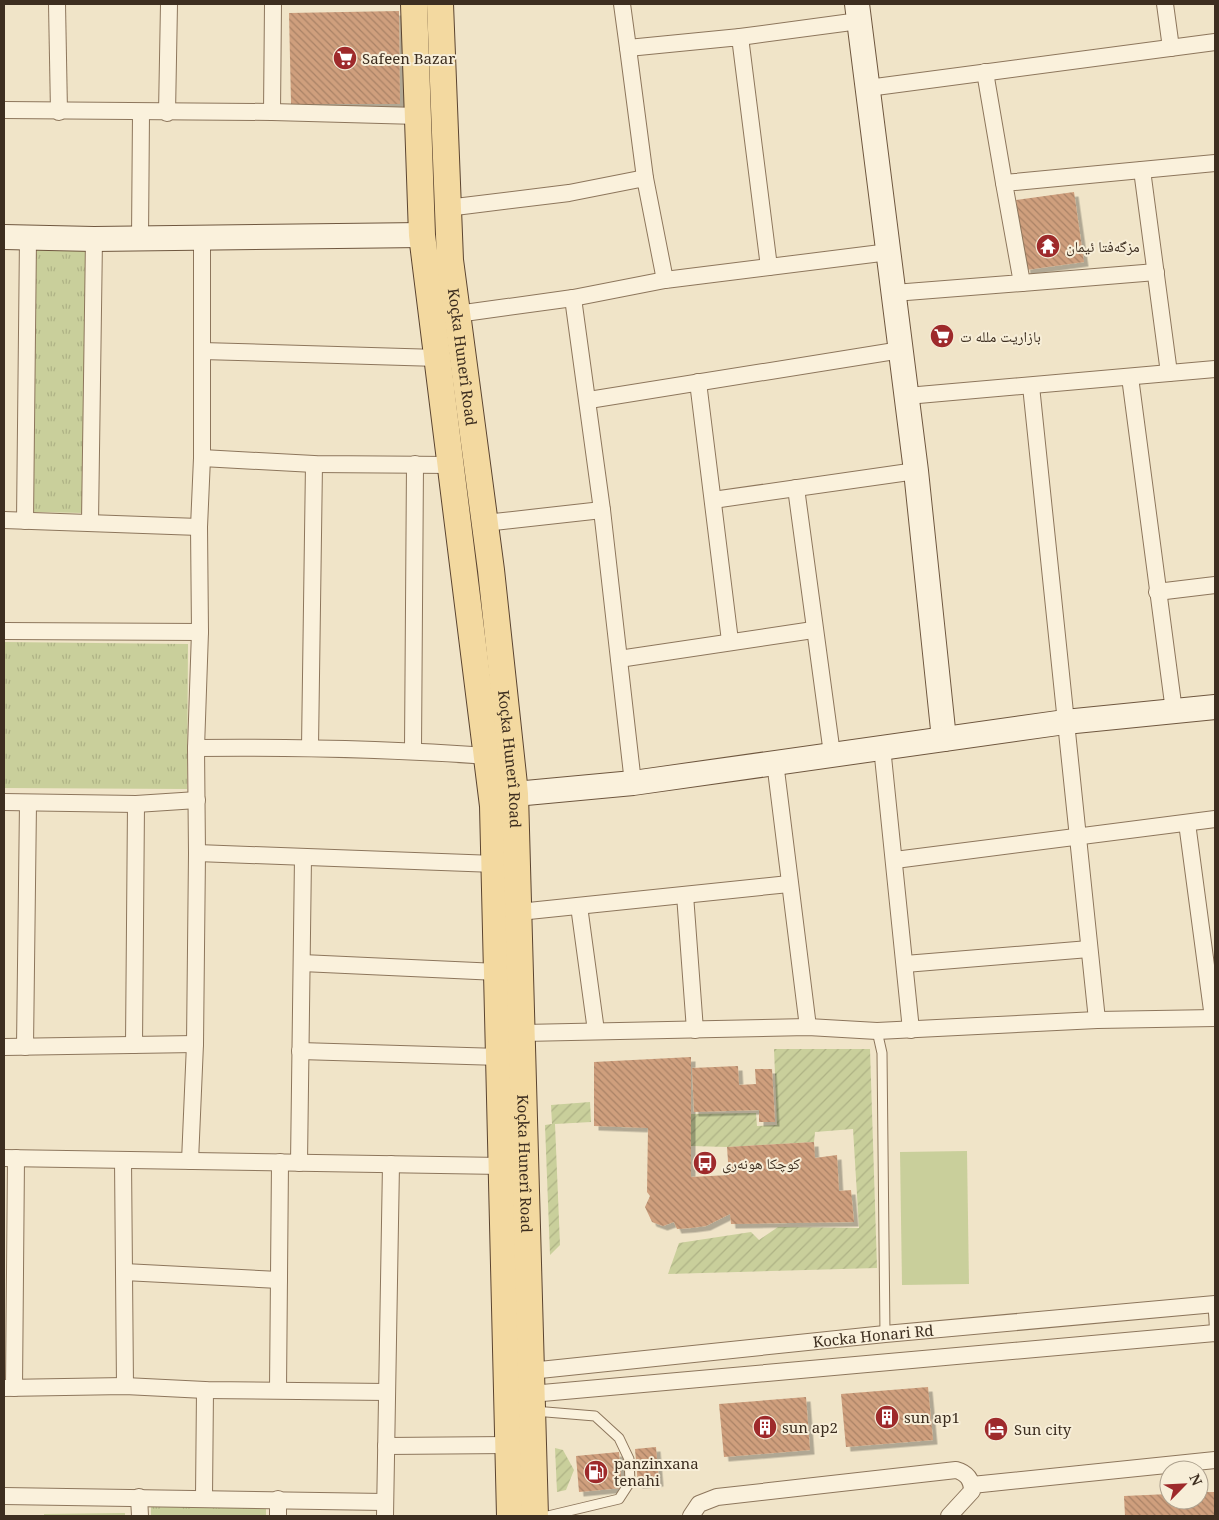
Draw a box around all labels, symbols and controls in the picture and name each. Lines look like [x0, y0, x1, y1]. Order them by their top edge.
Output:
supermarket icon: Safeen Bazar [332, 45, 358, 71]
place label: Safeen Bazar [362, 48, 455, 68]
temple icon: مزگەفتا ئيمان [1035, 233, 1061, 259]
place label: مزگەفتا ئيمان [1066, 236, 1140, 257]
street label: Koçka Hunerî Road [444, 287, 482, 427]
supermarket icon: بازاريت ملله ت [929, 323, 955, 349]
place label: بازاريت ملله ت [960, 326, 1041, 346]
street label: Koçka Hunerî Road [494, 689, 526, 828]
street label: Koçka Hunerî Road [513, 1094, 537, 1233]
bus stop icon: كوچكا هونەری [692, 1150, 718, 1176]
place label: كوچكا هونەری [722, 1153, 800, 1174]
street label: Kocka Honari Rd [812, 1320, 934, 1351]
building icon: sun ap1 [874, 1404, 900, 1430]
place label: sun ap1 [904, 1407, 960, 1427]
building icon: sun ap2 [752, 1414, 778, 1440]
hotel icon: Sun city [983, 1416, 1009, 1442]
place label: sun ap2 [782, 1417, 838, 1437]
place label: Sun city [1014, 1419, 1072, 1439]
place label: panzinxana tenahi [614, 1453, 699, 1490]
fuel station icon: panzinxana tenahi [583, 1459, 609, 1485]
north arrow [1159, 1460, 1209, 1510]
text: N [1185, 1471, 1207, 1488]

